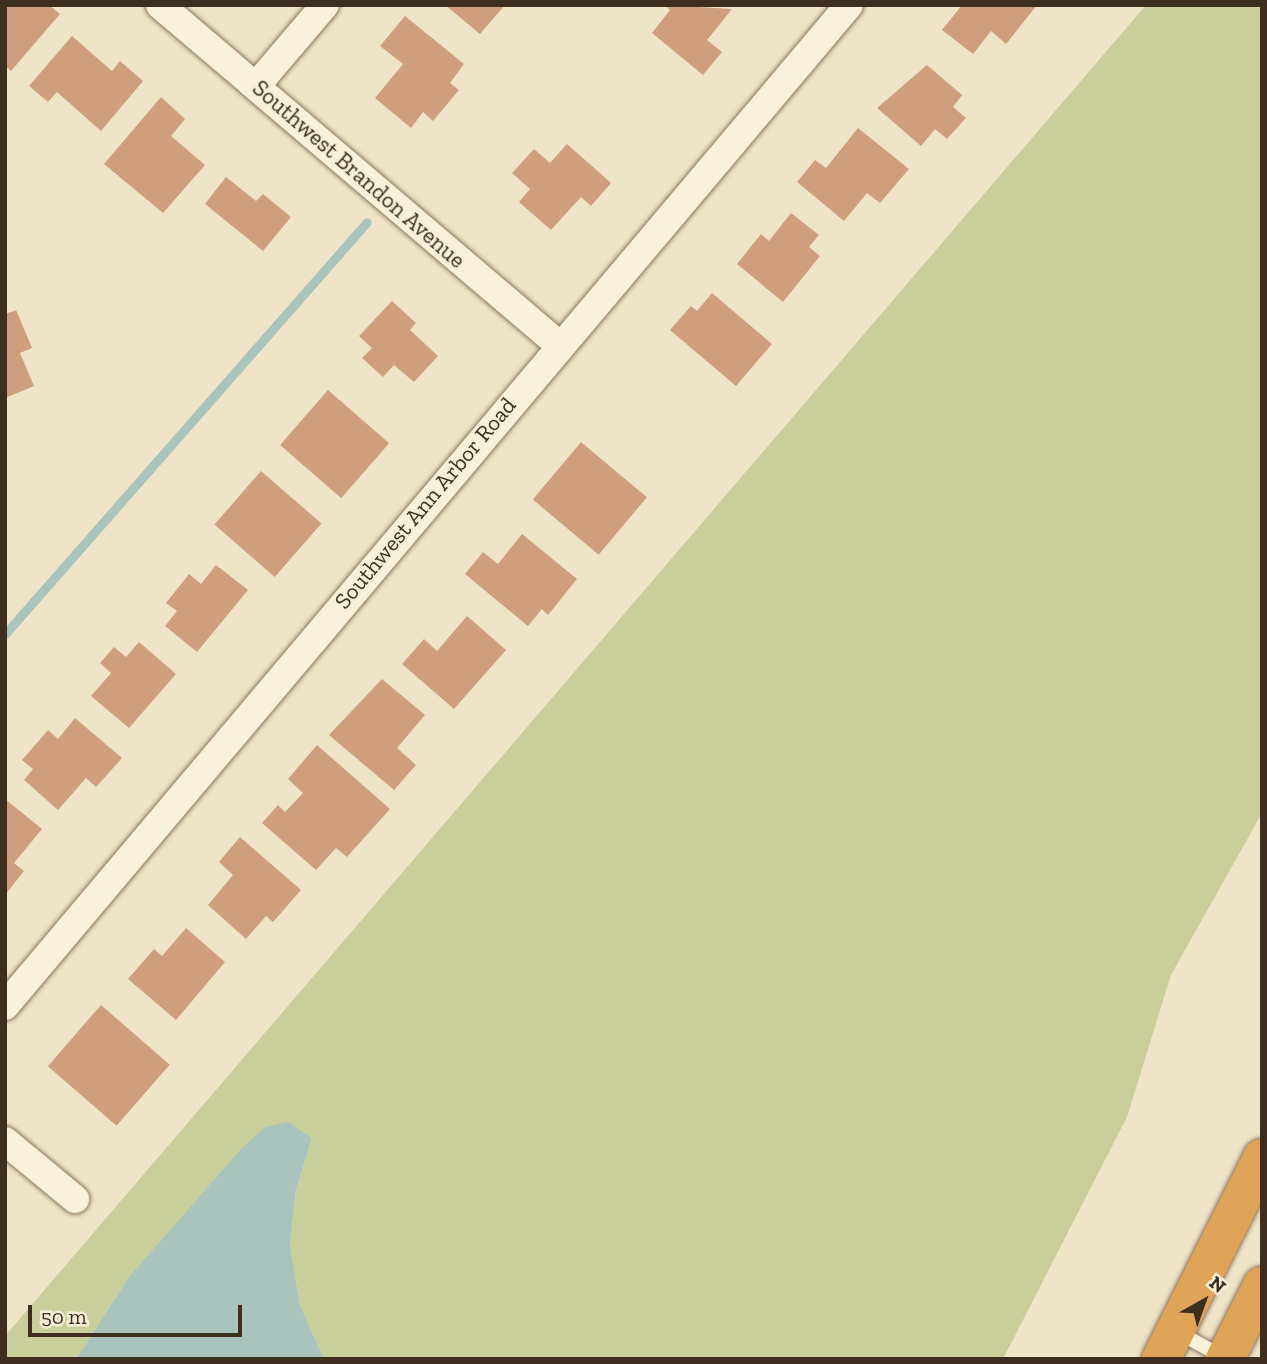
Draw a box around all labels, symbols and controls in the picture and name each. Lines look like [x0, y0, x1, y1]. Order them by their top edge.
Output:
street label: Southwest Brandon Avenue [247, 74, 471, 274]
street label: Southwest Ann Arbor Road [328, 391, 522, 615]
north arrow [1169, 1266, 1239, 1336]
text: N [1205, 1271, 1231, 1298]
scale bar [32, 1290, 245, 1334]
text: 50 m [41, 1304, 87, 1329]

